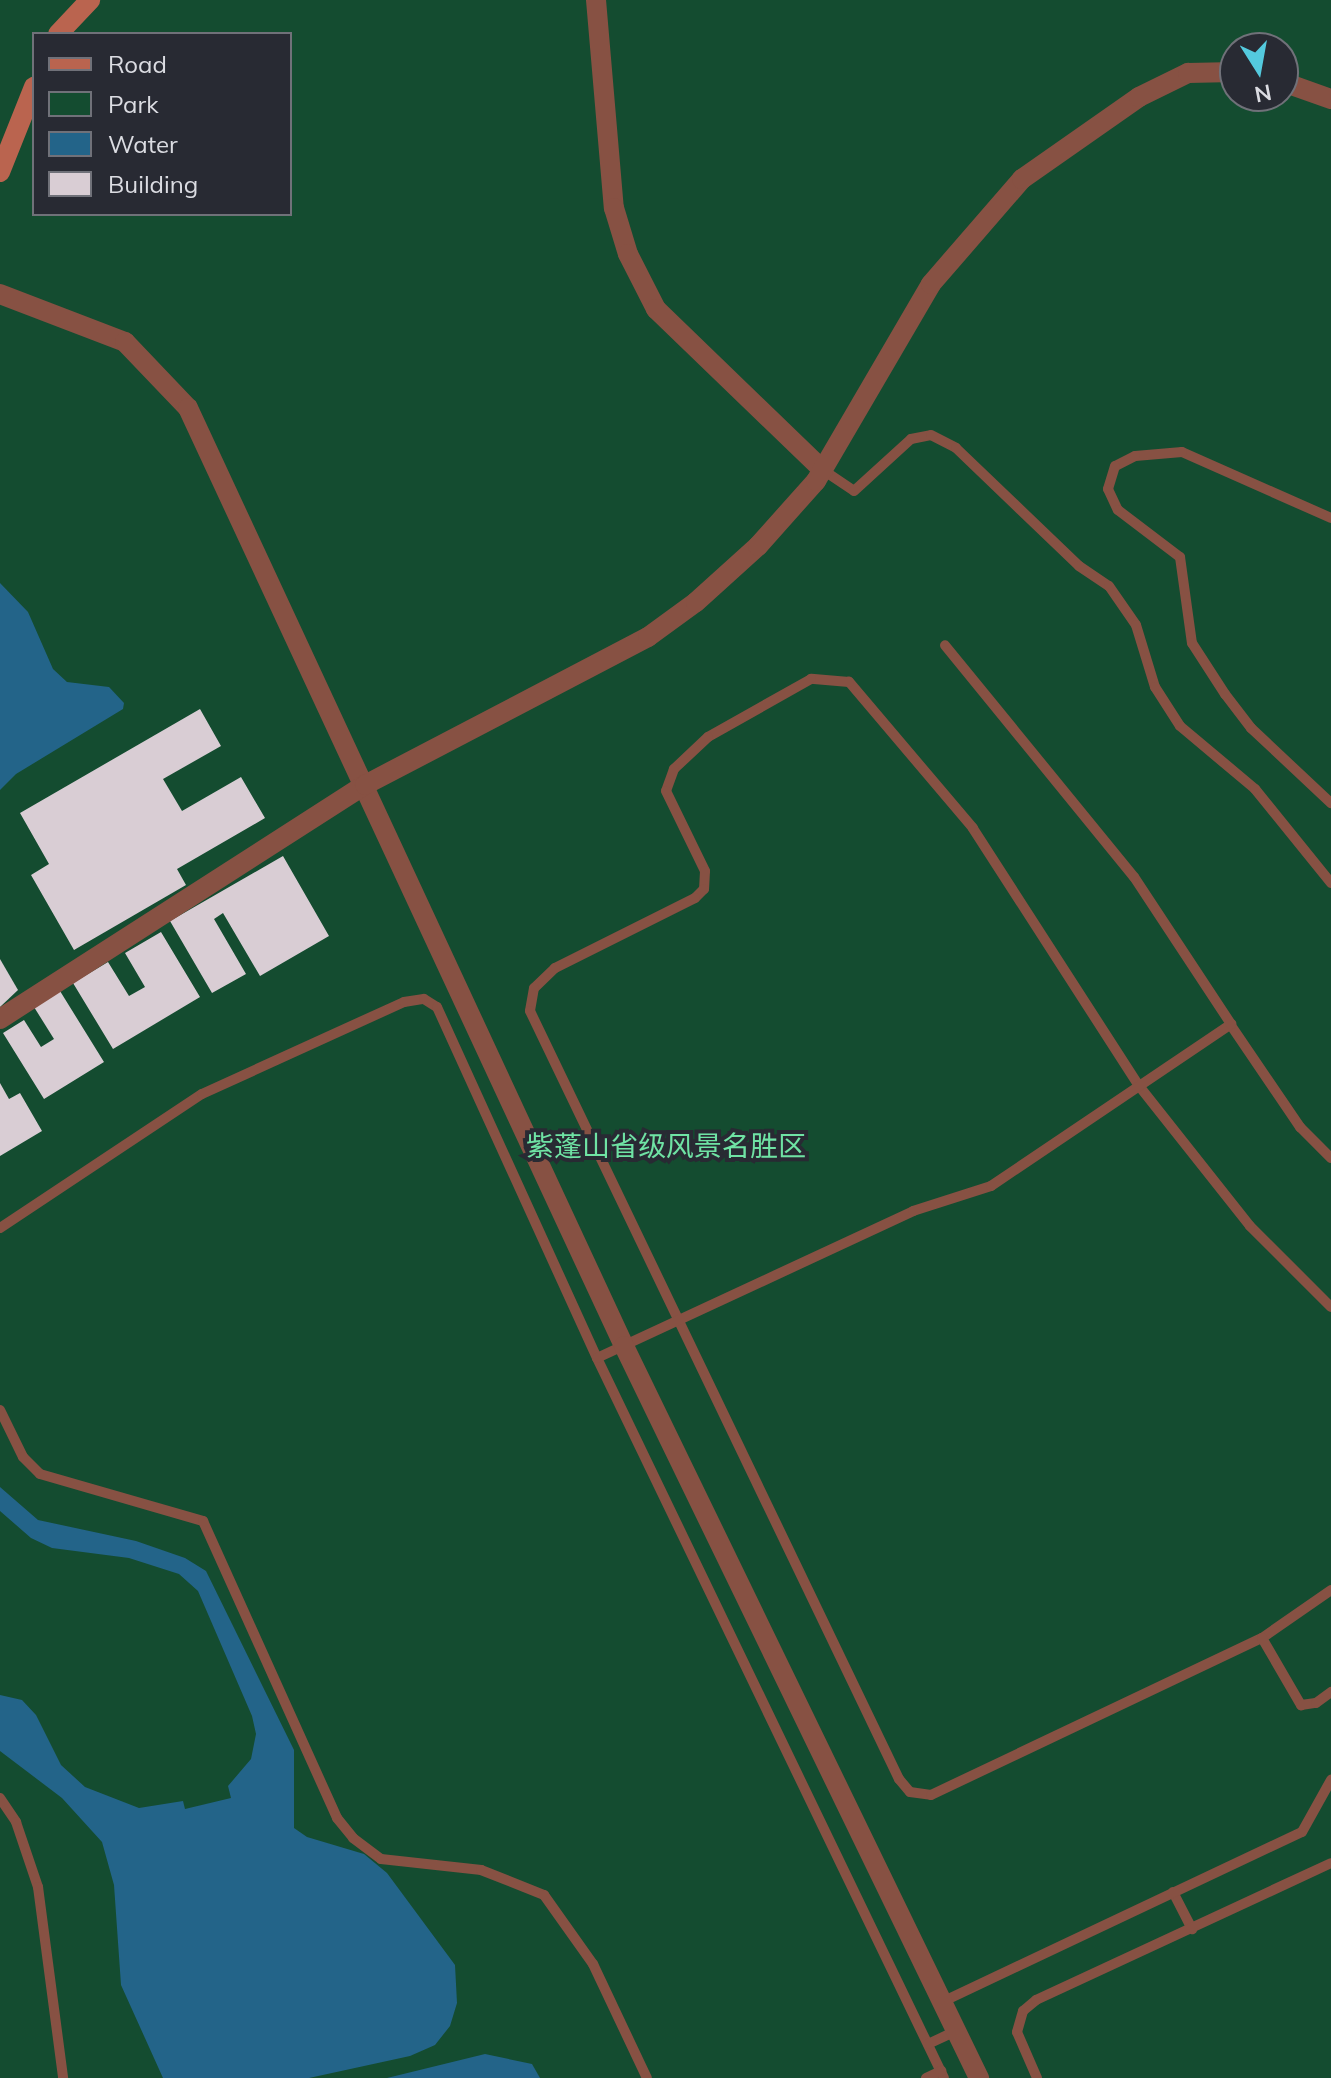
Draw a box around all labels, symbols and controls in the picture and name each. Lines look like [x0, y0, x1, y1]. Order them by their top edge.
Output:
legend [32, 32, 292, 216]
north arrow [1219, 32, 1299, 112]
text: Road [108, 49, 167, 79]
text: N [1252, 78, 1274, 109]
text: Park [108, 89, 159, 119]
text: Water [108, 129, 178, 159]
text: Building [108, 169, 198, 199]
park label: 紫蓬山省级风景名胜区 [526, 1129, 806, 1163]

